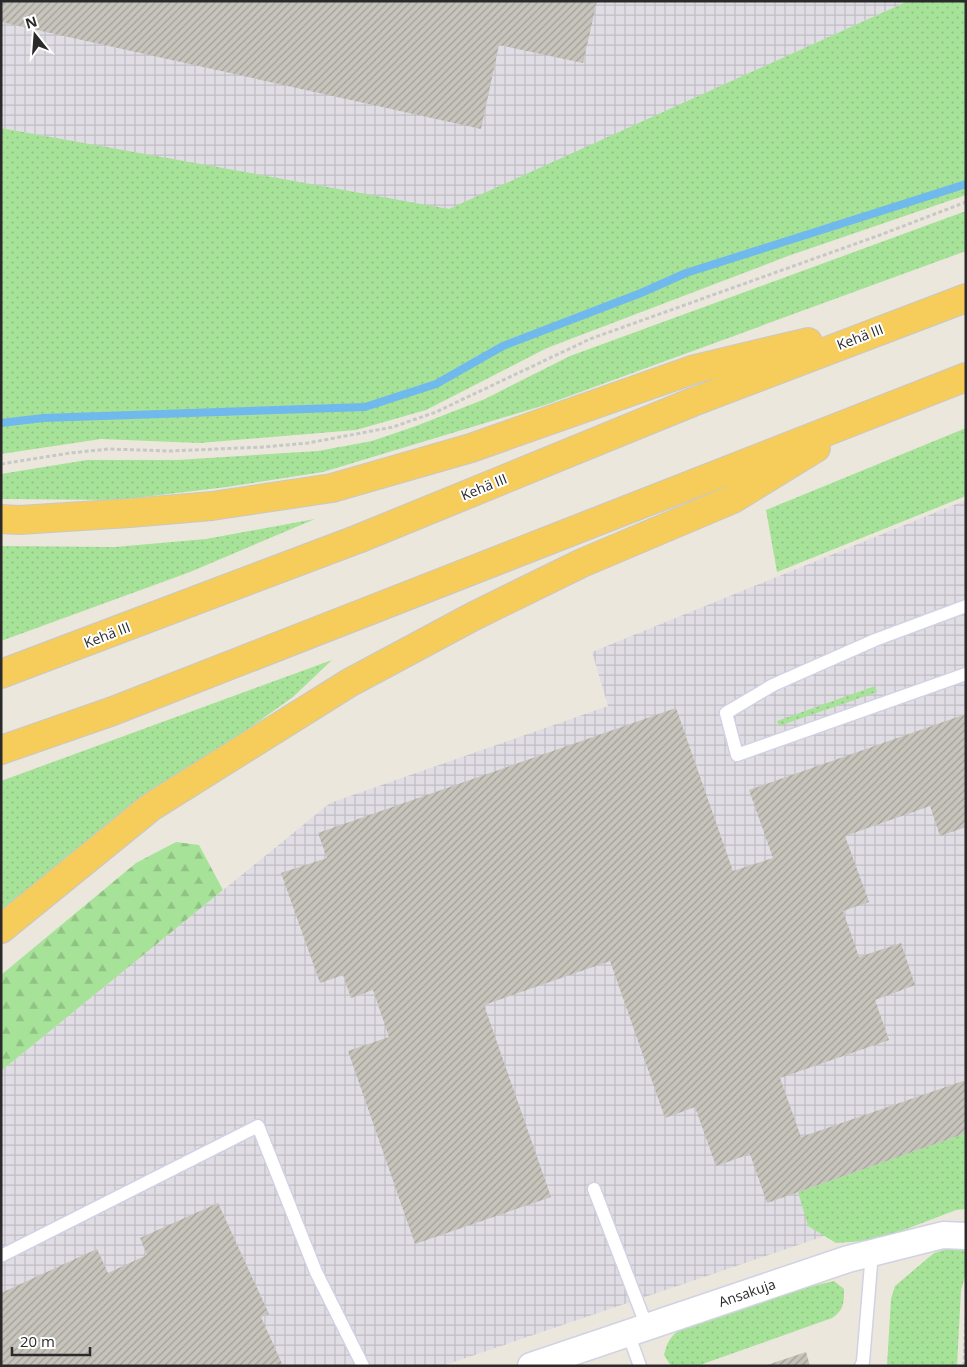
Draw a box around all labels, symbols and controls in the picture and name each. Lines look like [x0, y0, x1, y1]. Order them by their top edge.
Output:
north arrow [10, 10, 60, 60]
text: N [23, 11, 39, 33]
street label: Kehä III [834, 319, 886, 354]
street label: Kehä III [458, 469, 510, 504]
street label: Kehä III [81, 617, 133, 652]
street label: Ansakuja [716, 1274, 778, 1311]
scale bar [12, 1324, 90, 1356]
text: 20 m [20, 1331, 55, 1351]

